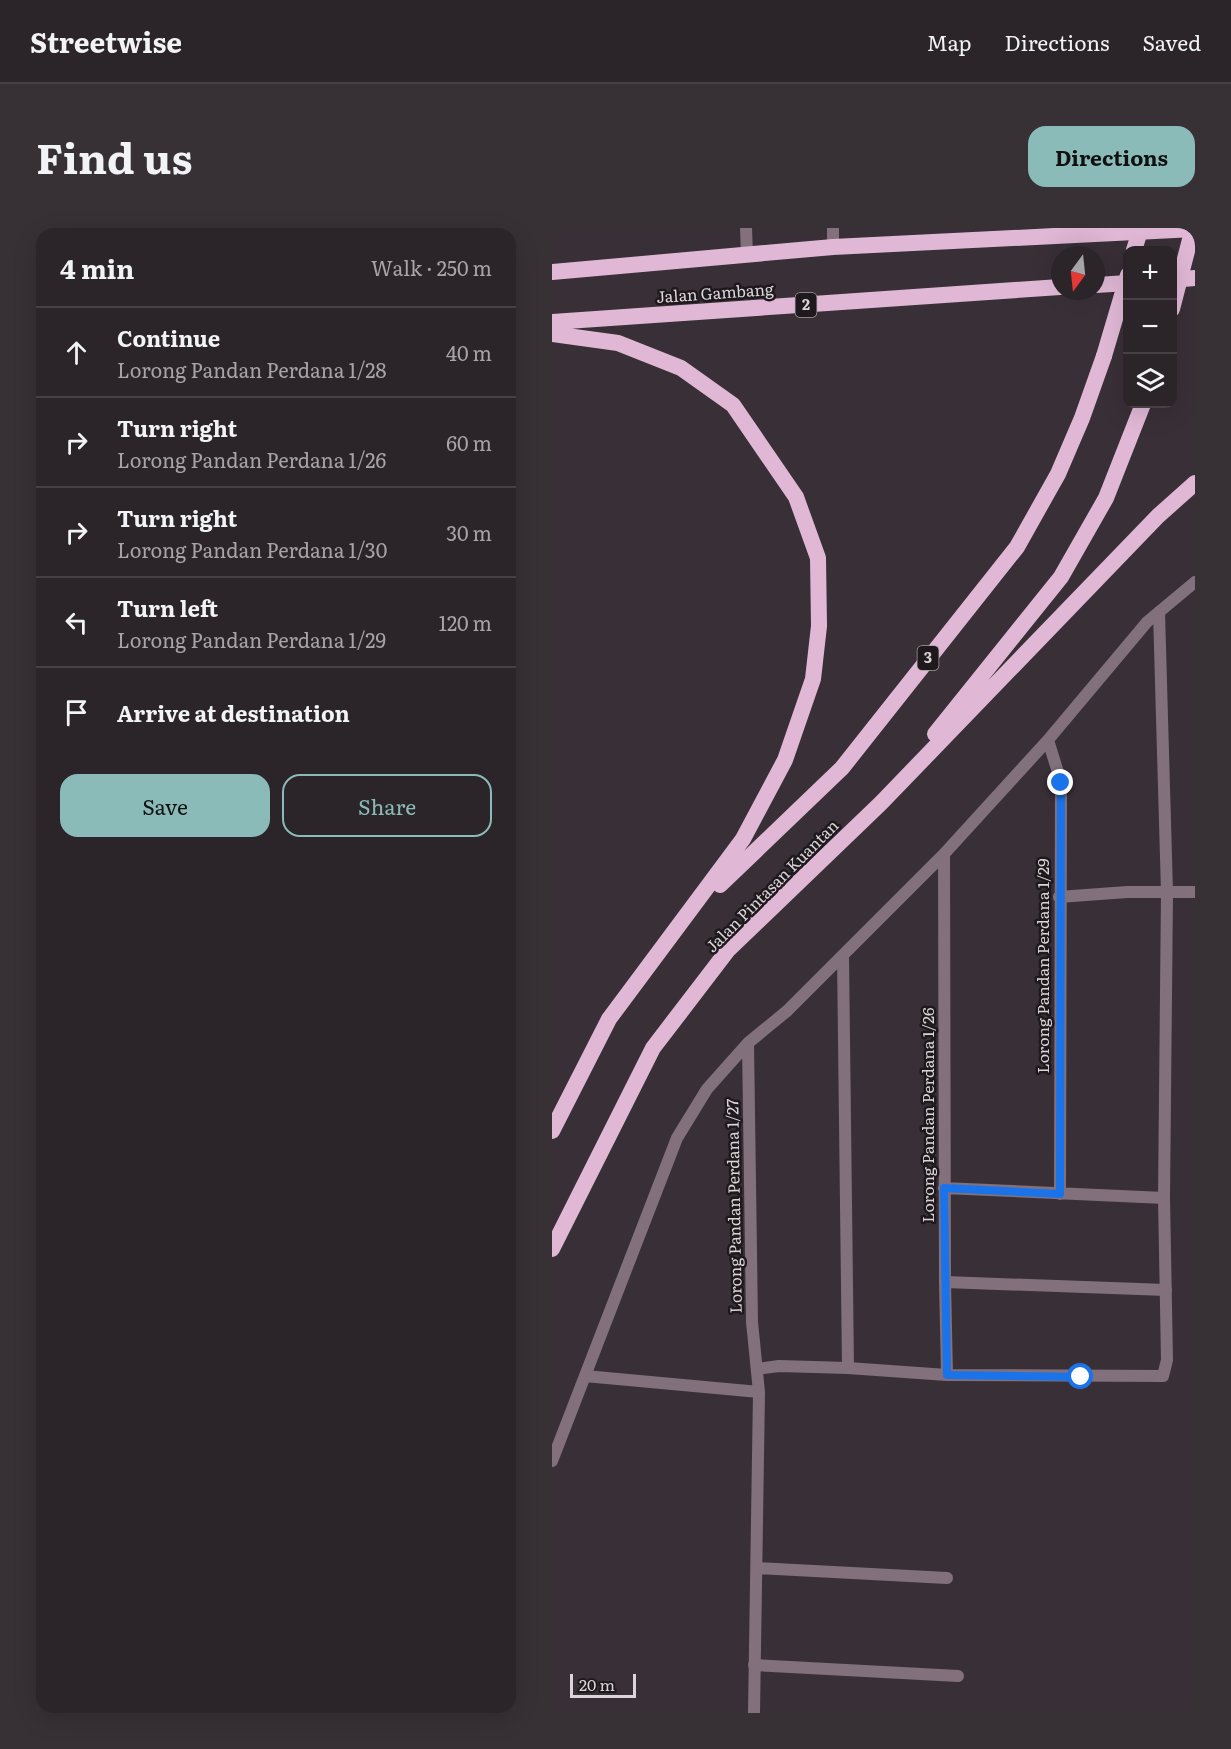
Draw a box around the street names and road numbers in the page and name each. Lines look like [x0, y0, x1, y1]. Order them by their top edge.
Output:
street label: Jalan Gambang [655, 276, 775, 308]
road number: 2 [796, 293, 816, 317]
road number: 3 [918, 646, 938, 670]
street label: Jalan Pintasan Kuantan [699, 813, 843, 957]
street label: Lorong Pandan Perdana 1/29 [1030, 858, 1054, 1074]
street label: Lorong Pandan Perdana 1/26 [915, 1007, 939, 1223]
street label: Lorong Pandan Perdana 1/27 [719, 1098, 747, 1314]

